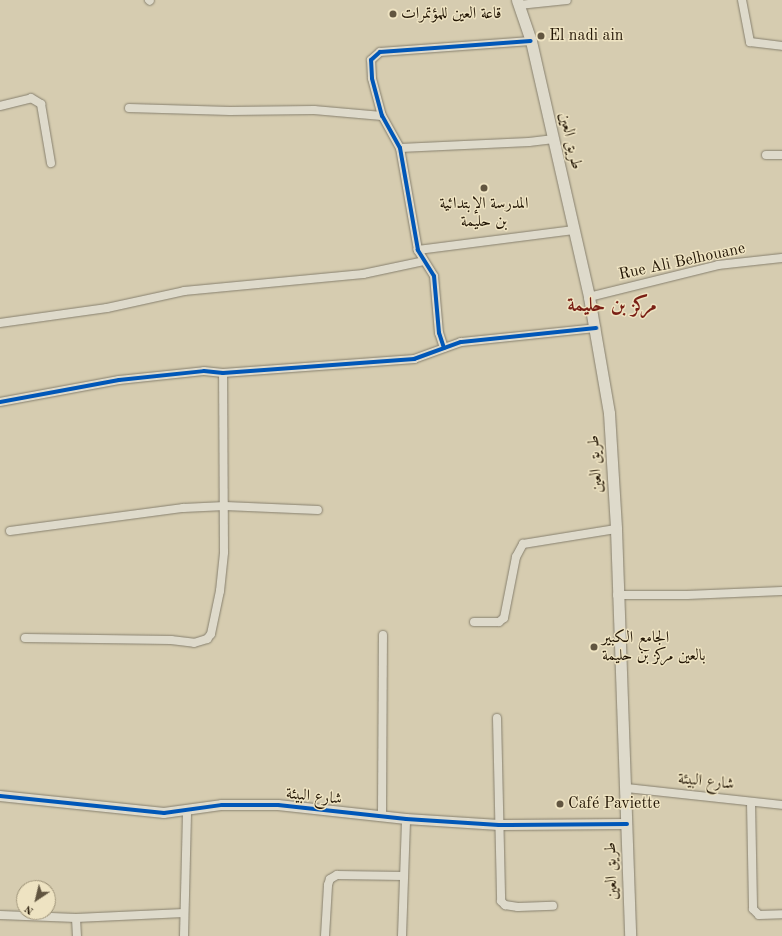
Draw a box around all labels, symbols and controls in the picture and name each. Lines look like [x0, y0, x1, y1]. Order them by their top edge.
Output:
place label: قاعة العين للمؤتمرات [401, 4, 501, 24]
marker: قاعة العين للمؤتمرات [388, 9, 398, 19]
place label: El nadi ain [549, 26, 623, 46]
marker: El nadi ain [536, 31, 546, 41]
street label: طريق العين [554, 111, 586, 171]
marker: المدرسة الإبتدائية بن حليمة [479, 183, 489, 193]
place label: المدرسة الإبتدائية بن حليمة [439, 194, 529, 232]
street label: Rue Ali Belhouane [617, 239, 747, 285]
district label: مركز بن حليمة [567, 294, 657, 318]
street label: طريق العين [584, 434, 608, 494]
place label: الجامع الكبير بالعين مركز بن حليمة [602, 628, 705, 666]
marker: الجامع الكبير بالعين مركز بن حليمة [589, 642, 599, 652]
street label: شارع البيئة [677, 770, 735, 794]
street label: شارع البيئة [285, 785, 343, 809]
place label: Café Paviette [568, 794, 660, 814]
marker: Café Paviette [555, 799, 565, 809]
street label: طريق العين [601, 842, 623, 900]
north arrow [16, 880, 56, 920]
text: N [23, 903, 36, 916]

